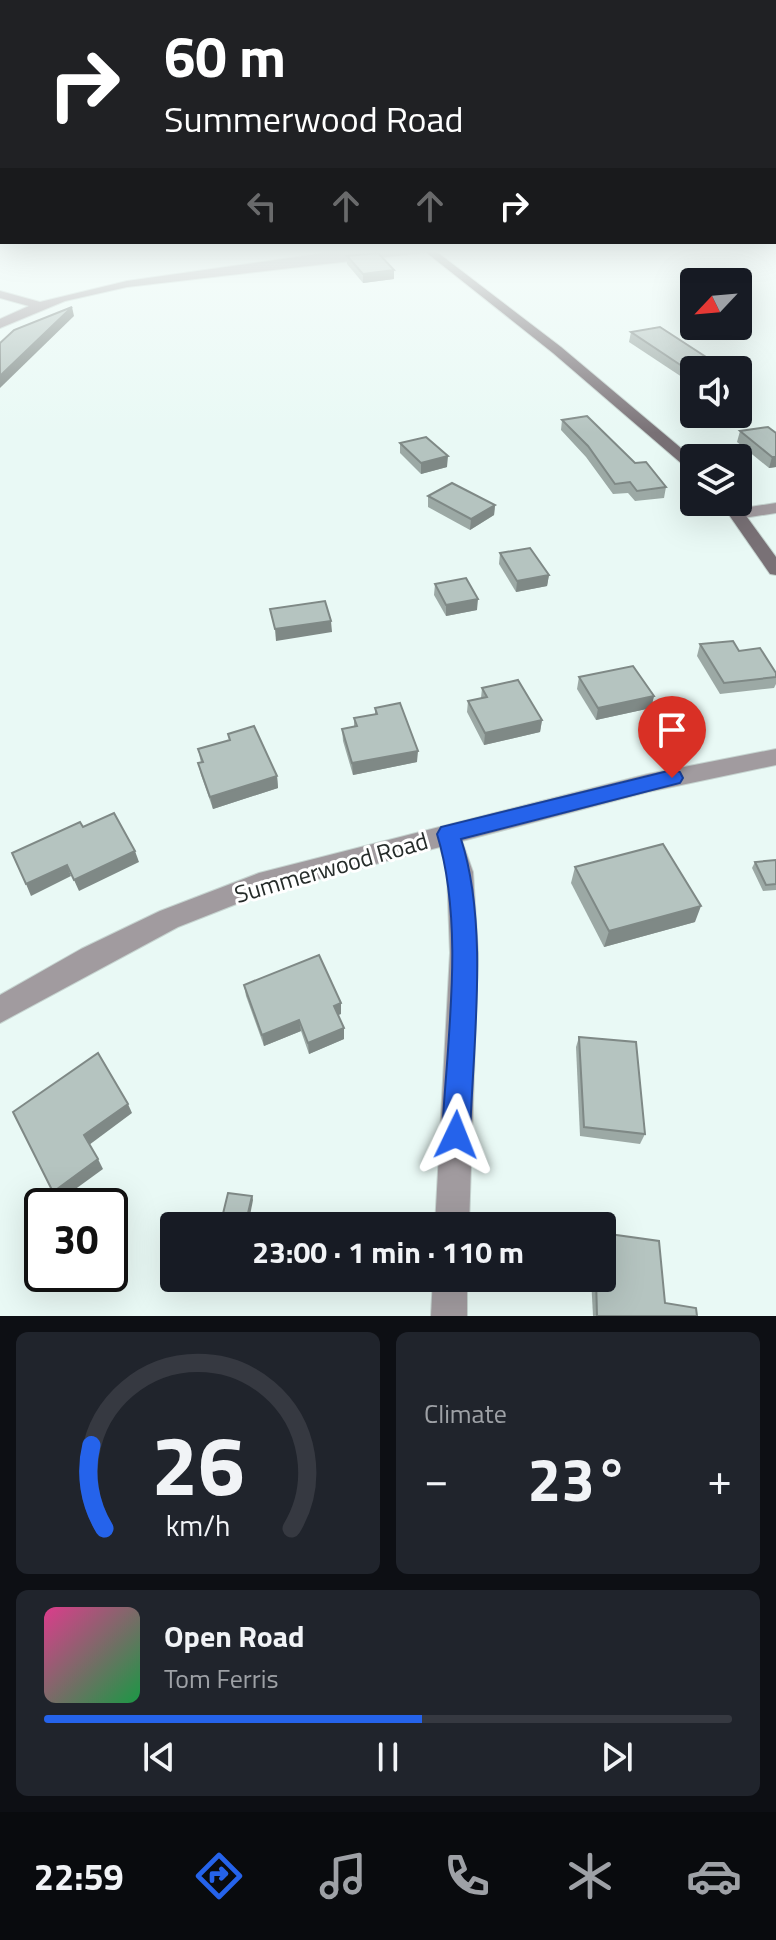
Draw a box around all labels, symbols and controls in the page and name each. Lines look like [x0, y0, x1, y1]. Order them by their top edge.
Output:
text: 60 m [164, 14, 286, 99]
icon: right [32, 32, 136, 136]
text: Summerwood Road [164, 91, 464, 146]
icon: left [240, 184, 284, 228]
icon: ahead [324, 184, 368, 228]
icon: ahead [408, 184, 452, 228]
icon: right [492, 184, 536, 228]
north arrow [680, 268, 752, 340]
map controls [680, 268, 752, 516]
button: sound [680, 356, 752, 428]
button: layers [680, 444, 752, 516]
pin [638, 696, 706, 778]
icon: arrive [650, 708, 694, 752]
street label: Summerwood Road [230, 822, 432, 912]
position arrow [414, 1093, 498, 1177]
speed limit sign: 30 [24, 1188, 128, 1292]
text: 23:00 · 1 min · 110 m [252, 1229, 524, 1275]
text: Climate [424, 1394, 507, 1433]
text: 26 [151, 1401, 245, 1527]
text: 23° [528, 1433, 628, 1524]
text: − [424, 1445, 449, 1512]
text: + [707, 1445, 732, 1512]
text: km/h [166, 1504, 230, 1547]
text: Open Road [164, 1613, 305, 1659]
text: Tom Ferris [164, 1659, 279, 1698]
icon: previous [137, 1735, 181, 1779]
icon: pause [366, 1735, 410, 1779]
icon: next [595, 1735, 639, 1779]
icon: directions [191, 1848, 247, 1904]
icon: music [315, 1848, 371, 1904]
icon: phone [439, 1848, 495, 1904]
icon: climate [562, 1848, 618, 1904]
icon: car [686, 1848, 742, 1904]
text: 22:59 [34, 1849, 124, 1904]

